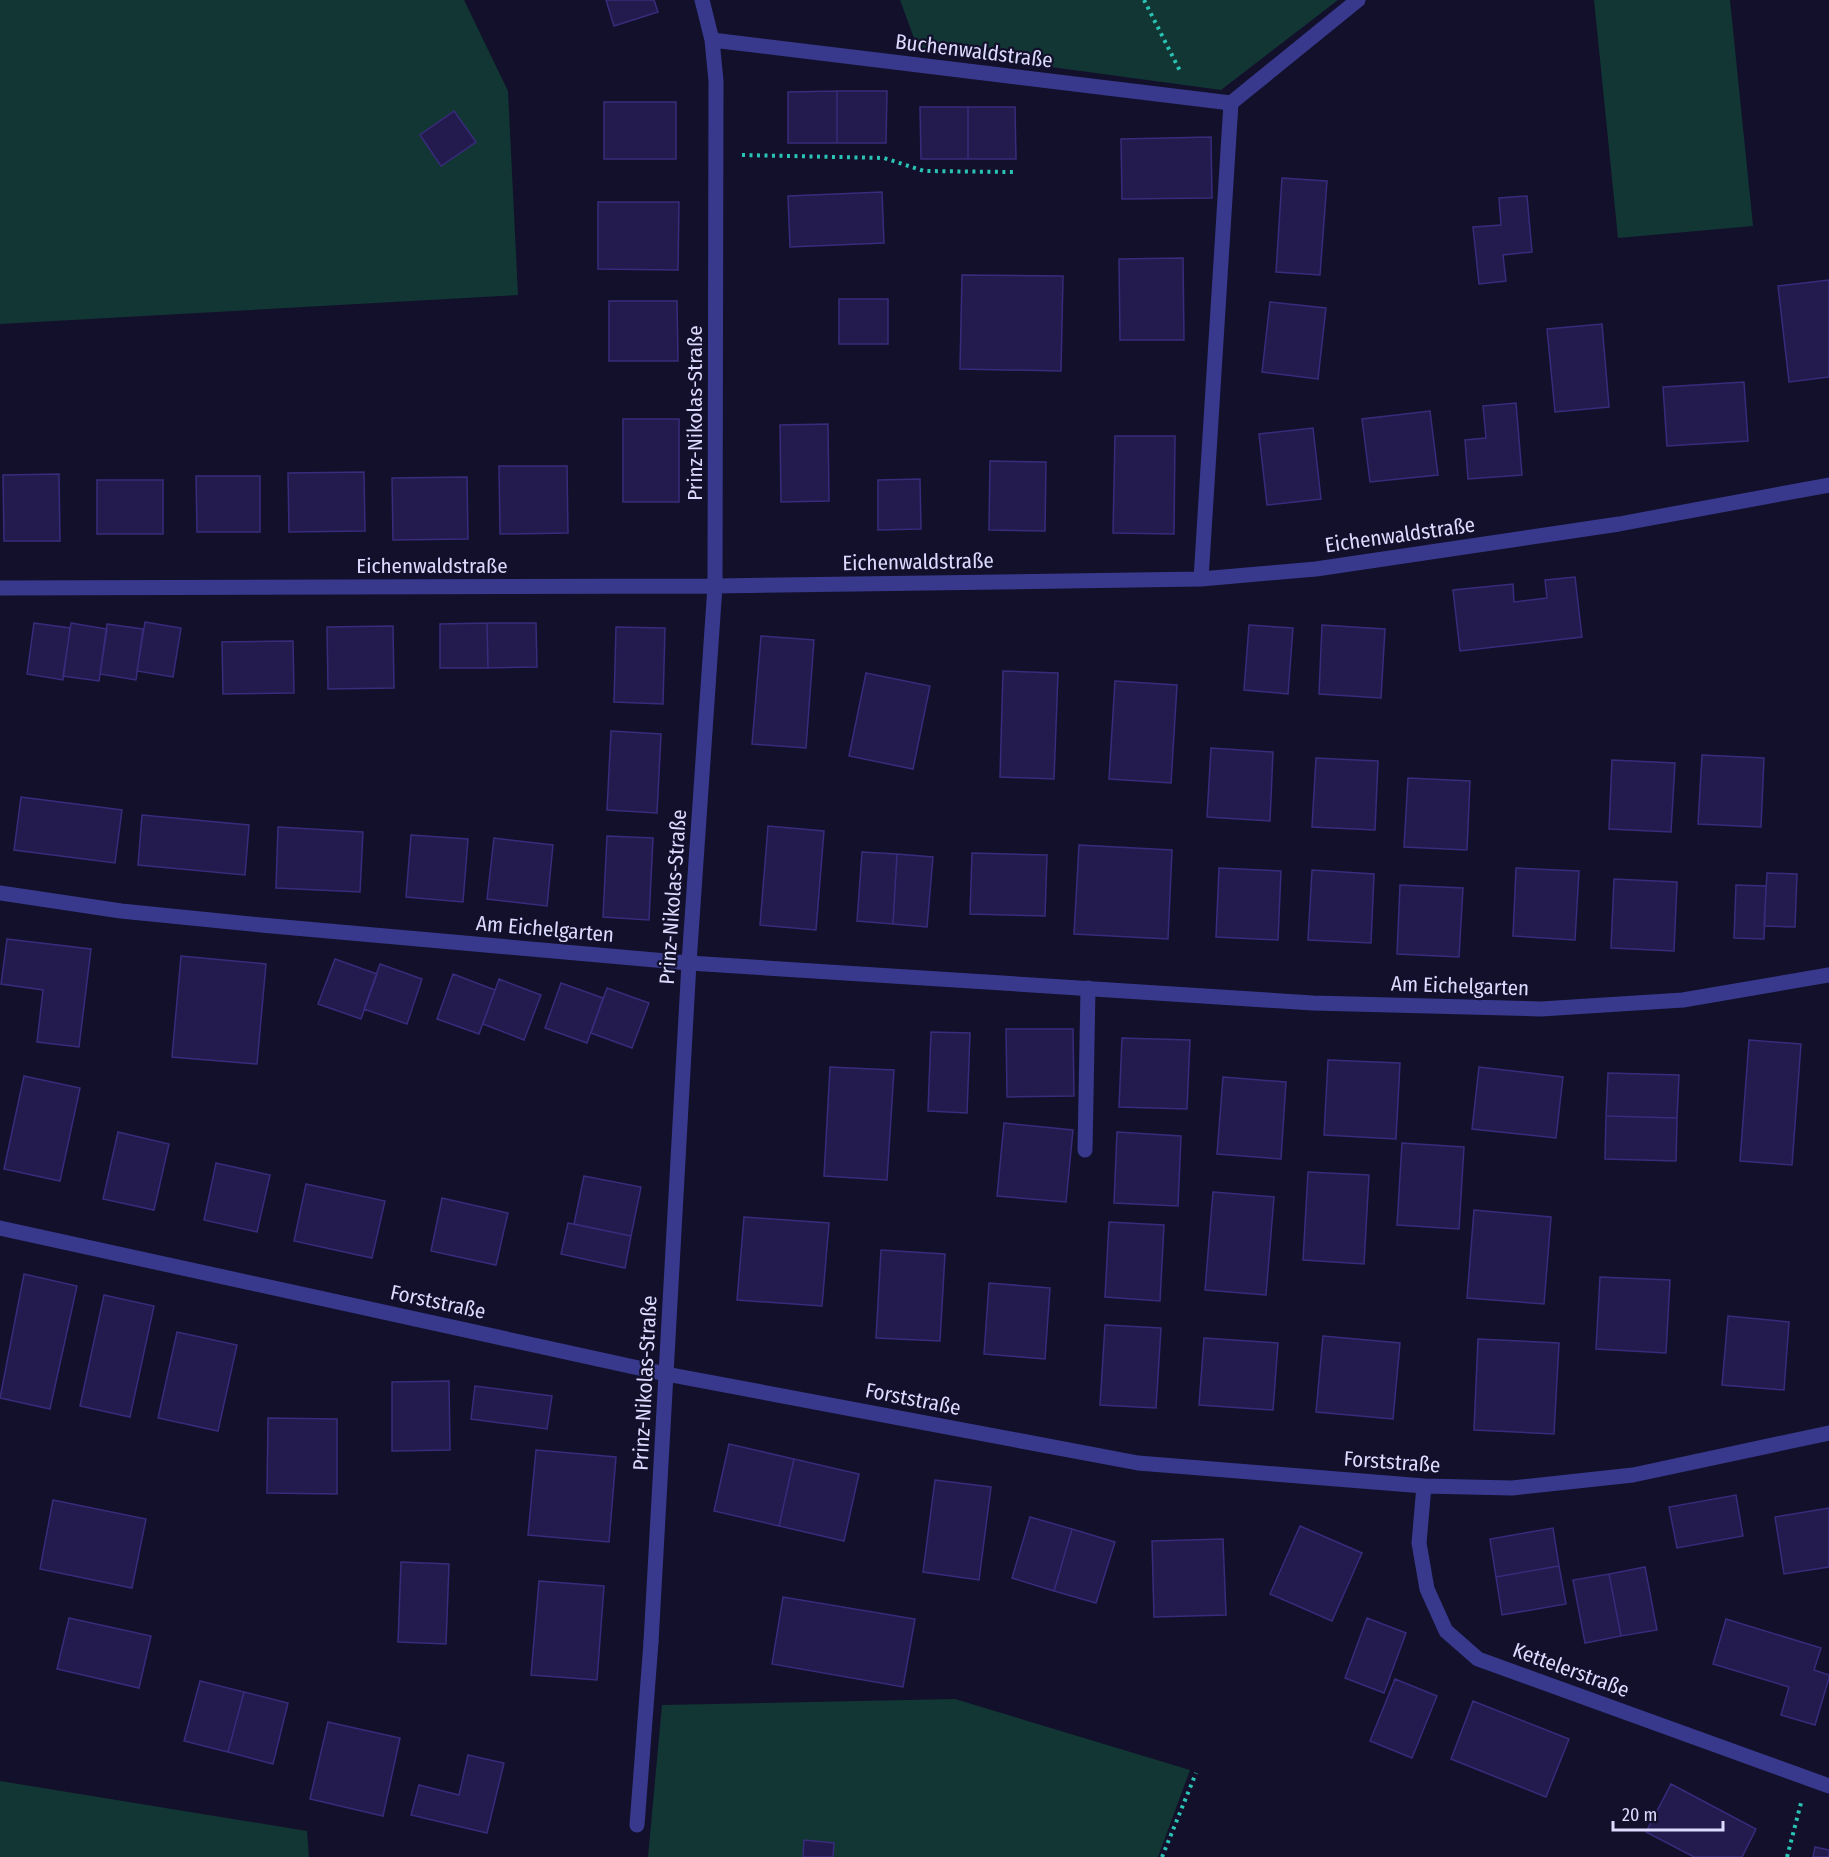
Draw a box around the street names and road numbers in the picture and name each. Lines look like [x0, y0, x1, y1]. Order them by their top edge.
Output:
street label: Buchenwaldstraße [894, 28, 1054, 74]
street label: Prinz-Nikolas-Straße [682, 325, 708, 501]
street label: Eichenwaldstraße [1323, 512, 1477, 558]
street label: Eichenwaldstraße [842, 548, 994, 576]
street label: Eichenwaldstraße [356, 553, 508, 579]
street label: Prinz-Nikolas-Straße [654, 809, 692, 985]
street label: Am Eichelgarten [475, 910, 615, 948]
street label: Am Eichelgarten [1390, 971, 1530, 1001]
street label: Forststraße [388, 1279, 488, 1325]
street label: Prinz-Nikolas-Straße [627, 1295, 663, 1471]
street label: Forststraße [863, 1377, 963, 1421]
street label: Forststraße [1343, 1446, 1441, 1478]
street label: Kettelerstraße [1509, 1637, 1633, 1703]

